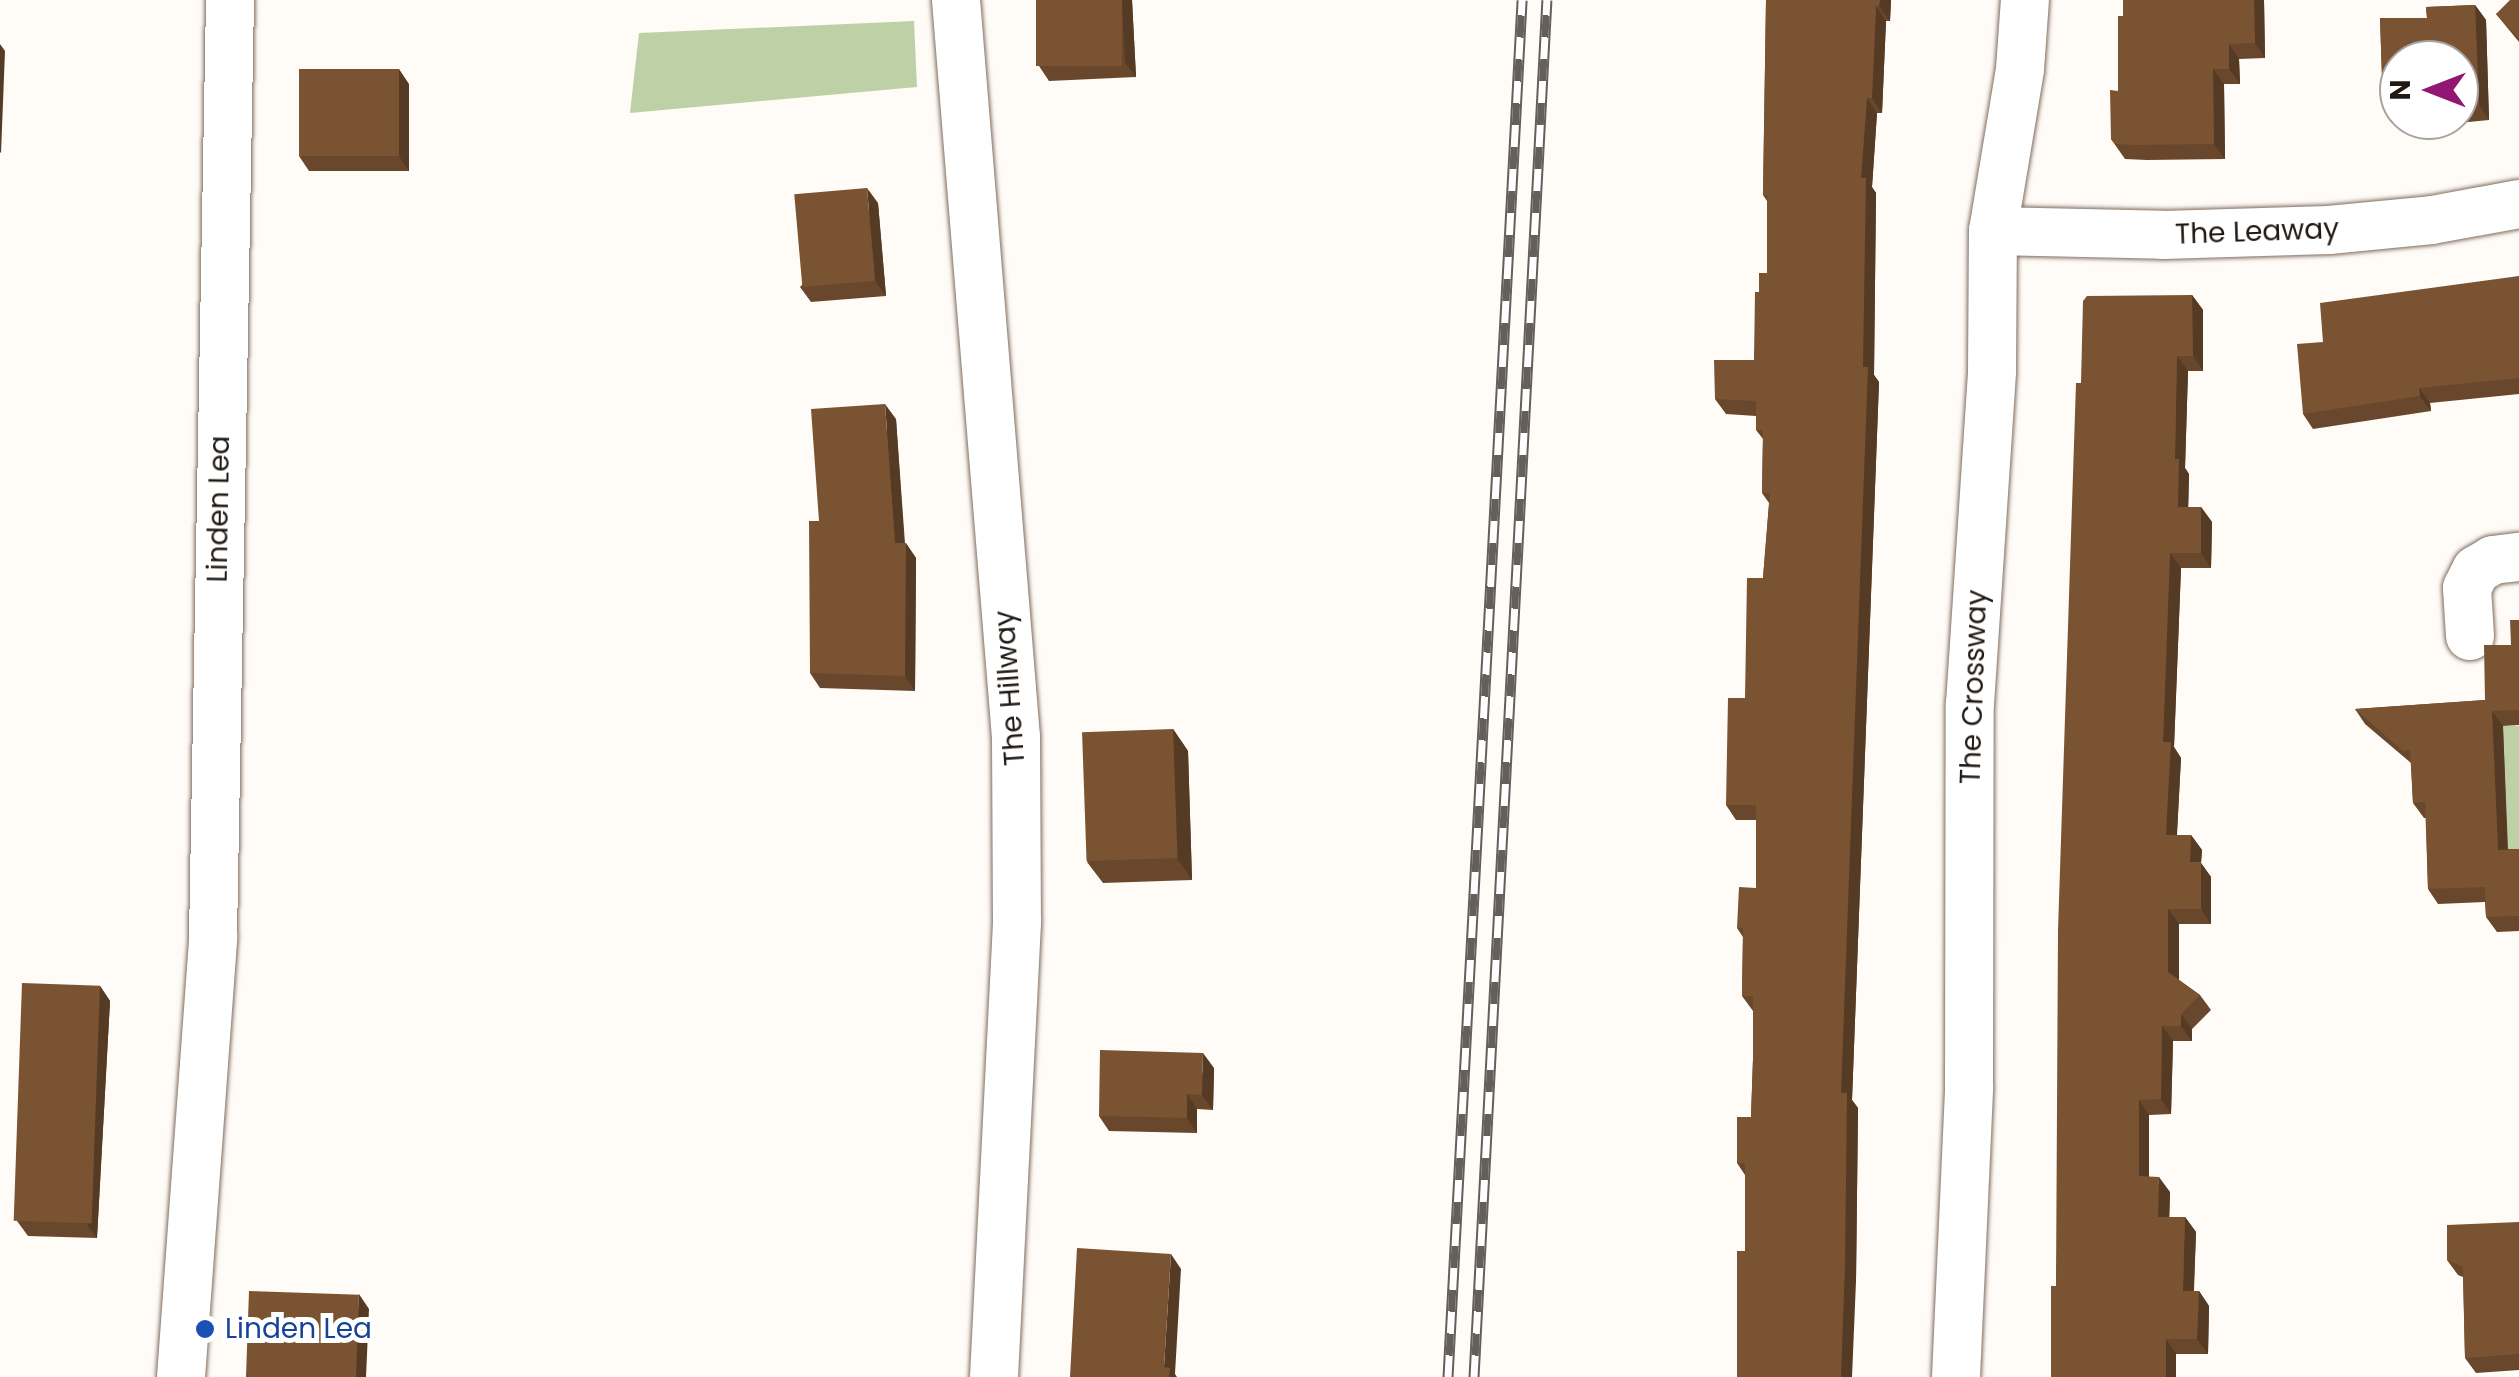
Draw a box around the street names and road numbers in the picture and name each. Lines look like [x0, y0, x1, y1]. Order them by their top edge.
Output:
street label: The Leaway [2174, 212, 2340, 252]
street label: Linden Lea [201, 435, 237, 583]
street label: The Crossway [1954, 589, 1994, 785]
street label: The Hillway [988, 609, 1032, 767]

